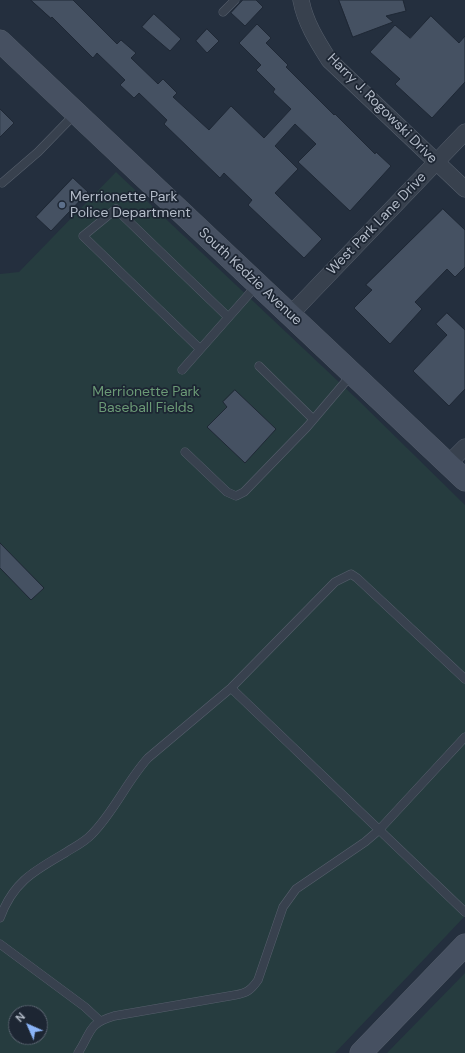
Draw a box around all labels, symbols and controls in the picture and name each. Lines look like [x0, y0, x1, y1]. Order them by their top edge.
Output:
street label: Harry J. Rogowski Drive [323, 50, 441, 168]
street label: West Park Lane Drive [324, 169, 430, 279]
place label: Merrionette Park Police Department [70, 189, 191, 222]
marker: Merrionette Park Police Department [57, 200, 67, 210]
street label: South Kedzie Avenue [195, 225, 305, 329]
park label: Merrionette Park Baseball Fields [92, 384, 200, 416]
north arrow [8, 1005, 48, 1045]
text: N [12, 1009, 28, 1025]

